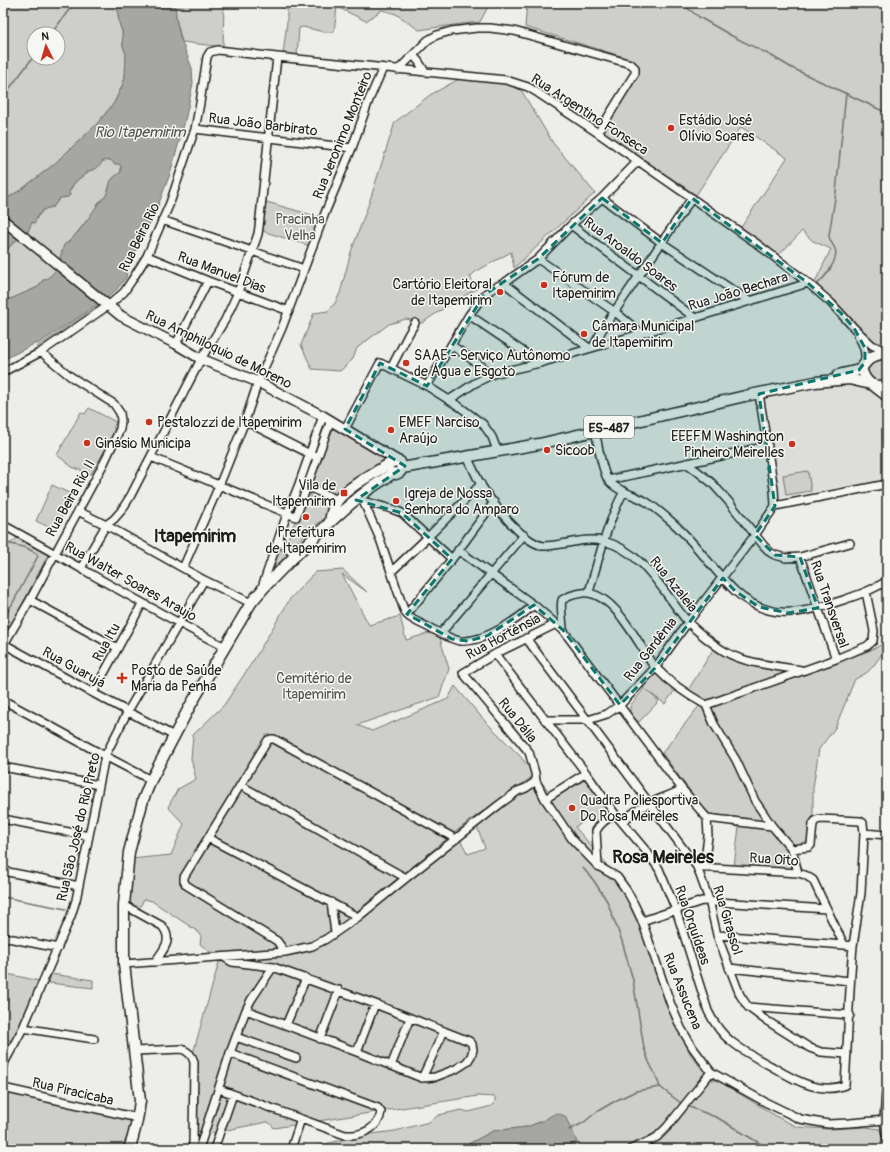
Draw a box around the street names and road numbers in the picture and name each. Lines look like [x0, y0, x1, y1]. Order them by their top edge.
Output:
street label: Rua Jeronimo Monteiro [309, 69, 376, 201]
street label: Rua Argentino Fonseca [528, 70, 652, 159]
street label: Rua João Barbirato [207, 109, 319, 140]
street label: Rua Beira Rio [115, 200, 164, 275]
street label: Rua Aroaldo Soares [580, 214, 682, 296]
street label: Rua Manuel Dias [175, 248, 269, 297]
street label: Rua João Bechara [686, 268, 790, 315]
street label: Rua Amphiloquio de Moreno [143, 307, 295, 393]
road number: ES-487 [584, 416, 634, 438]
street label: Rua Beira Rio II [42, 457, 99, 540]
street label: Rua Walter Soares Araujo [62, 538, 200, 625]
street label: Rua Azaleia [646, 553, 701, 616]
street label: Rua Transversal [807, 558, 852, 650]
street label: Rua Hortênsia [463, 610, 543, 663]
street label: Rua Gardênia [620, 614, 681, 685]
street label: Rua Itu [89, 620, 124, 664]
street label: Rua Guarujá [39, 643, 108, 692]
street label: Rua Dália [495, 695, 541, 746]
street label: Rua São José do Rio Preto [53, 751, 104, 903]
street label: Rua Oito [749, 849, 800, 870]
street label: Rua Orquídeas [671, 883, 714, 968]
street label: Rua Girassol [709, 884, 746, 957]
street label: Rua Assucena [659, 950, 706, 1032]
street label: Rua Piracicaba [31, 1074, 115, 1109]

